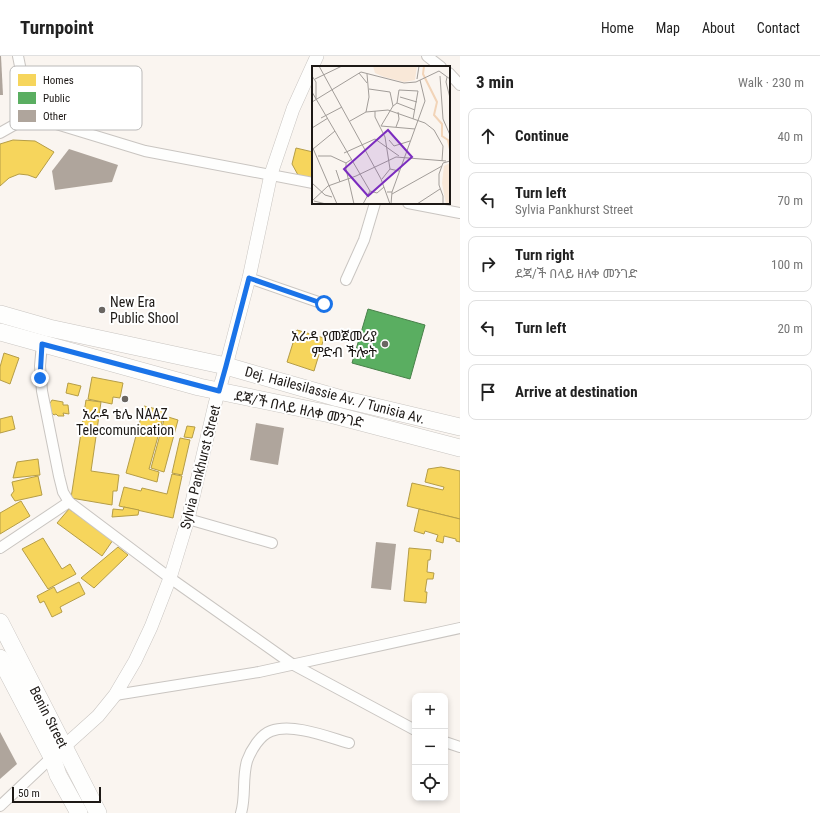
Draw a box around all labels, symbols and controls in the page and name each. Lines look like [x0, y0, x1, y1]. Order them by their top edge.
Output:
text: Turnpoint [20, 16, 94, 39]
text: Home [601, 20, 634, 36]
text: Map [656, 20, 680, 36]
text: About [702, 20, 735, 36]
text: Contact [757, 20, 800, 36]
legend [10, 66, 142, 130]
inset map [312, 66, 450, 204]
text: 3 min [476, 72, 514, 92]
text: Homes [43, 74, 74, 87]
text: Walk · 230 m [738, 75, 804, 90]
text: Public [43, 92, 70, 105]
text: Other [43, 110, 67, 123]
icon: ahead [477, 125, 499, 147]
text: Continue [515, 127, 569, 145]
text: 40 m [777, 129, 803, 144]
text: Turn left [515, 184, 566, 202]
icon: left [477, 189, 499, 211]
text: 70 m [777, 193, 803, 208]
text: Sylvia Pankhurst Street [515, 202, 633, 217]
text: Turn right [515, 246, 574, 264]
icon: right [477, 253, 499, 275]
text: 100 m [771, 257, 803, 272]
text: ደጃ/ች በላይ ዘለቀ መንገድ [515, 266, 638, 281]
place label: New Era Public Shool [110, 294, 179, 326]
route start [315, 295, 333, 313]
marker: New Era Public Shool [97, 305, 107, 315]
icon: left [477, 317, 499, 339]
text: Turn left [515, 319, 566, 337]
text: 20 m [777, 321, 803, 336]
place label: አራዳ የመጀመሪያ ምድብ ችሎት [291, 328, 378, 360]
marker: አራዳ የመጀመሪያ ምድብ ችሎት [380, 339, 390, 349]
street label: Dej. Hailesilassie Av. / Tunisia Av. [243, 363, 427, 427]
route end [31, 369, 49, 387]
icon: arrive [477, 381, 499, 403]
text: Arrive at destination [515, 383, 638, 401]
street label: ደጃ/ች በላይ ዘለቀ መንገድ [233, 387, 365, 431]
marker: አራዳ ቴሌ NAAZ Telecomunication [120, 394, 130, 404]
street label: Sylvia Pankhurst Street [177, 403, 223, 531]
place label: አራዳ ቴሌ NAAZ Telecomunication [76, 406, 174, 438]
street label: Benin Street [27, 684, 71, 750]
map controls [412, 693, 448, 801]
button: + [412, 693, 448, 729]
button: − [412, 729, 448, 765]
button: locate [412, 765, 448, 801]
scale bar [12, 785, 101, 804]
text: 50 m [18, 787, 40, 800]

